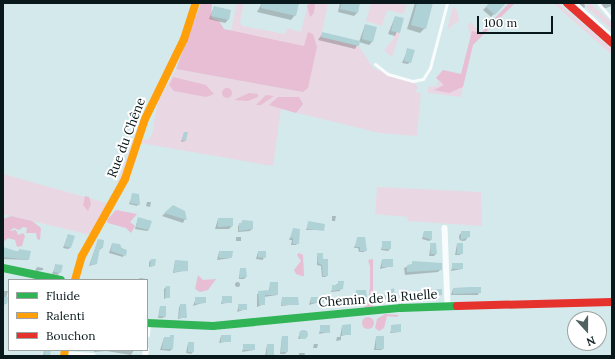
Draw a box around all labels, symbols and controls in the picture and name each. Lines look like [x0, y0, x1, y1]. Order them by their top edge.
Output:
scale bar [479, 8, 555, 34]
text: 100 m [484, 15, 517, 30]
street label: Rue du Chêne [105, 96, 149, 180]
legend [8, 279, 148, 351]
street label: Chemin de la Ruelle [318, 287, 438, 311]
text: Fluide [46, 288, 80, 303]
text: Ralenti [46, 308, 85, 323]
north arrow [567, 311, 607, 351]
text: Bouchon [46, 328, 96, 343]
text: N [584, 333, 597, 349]

